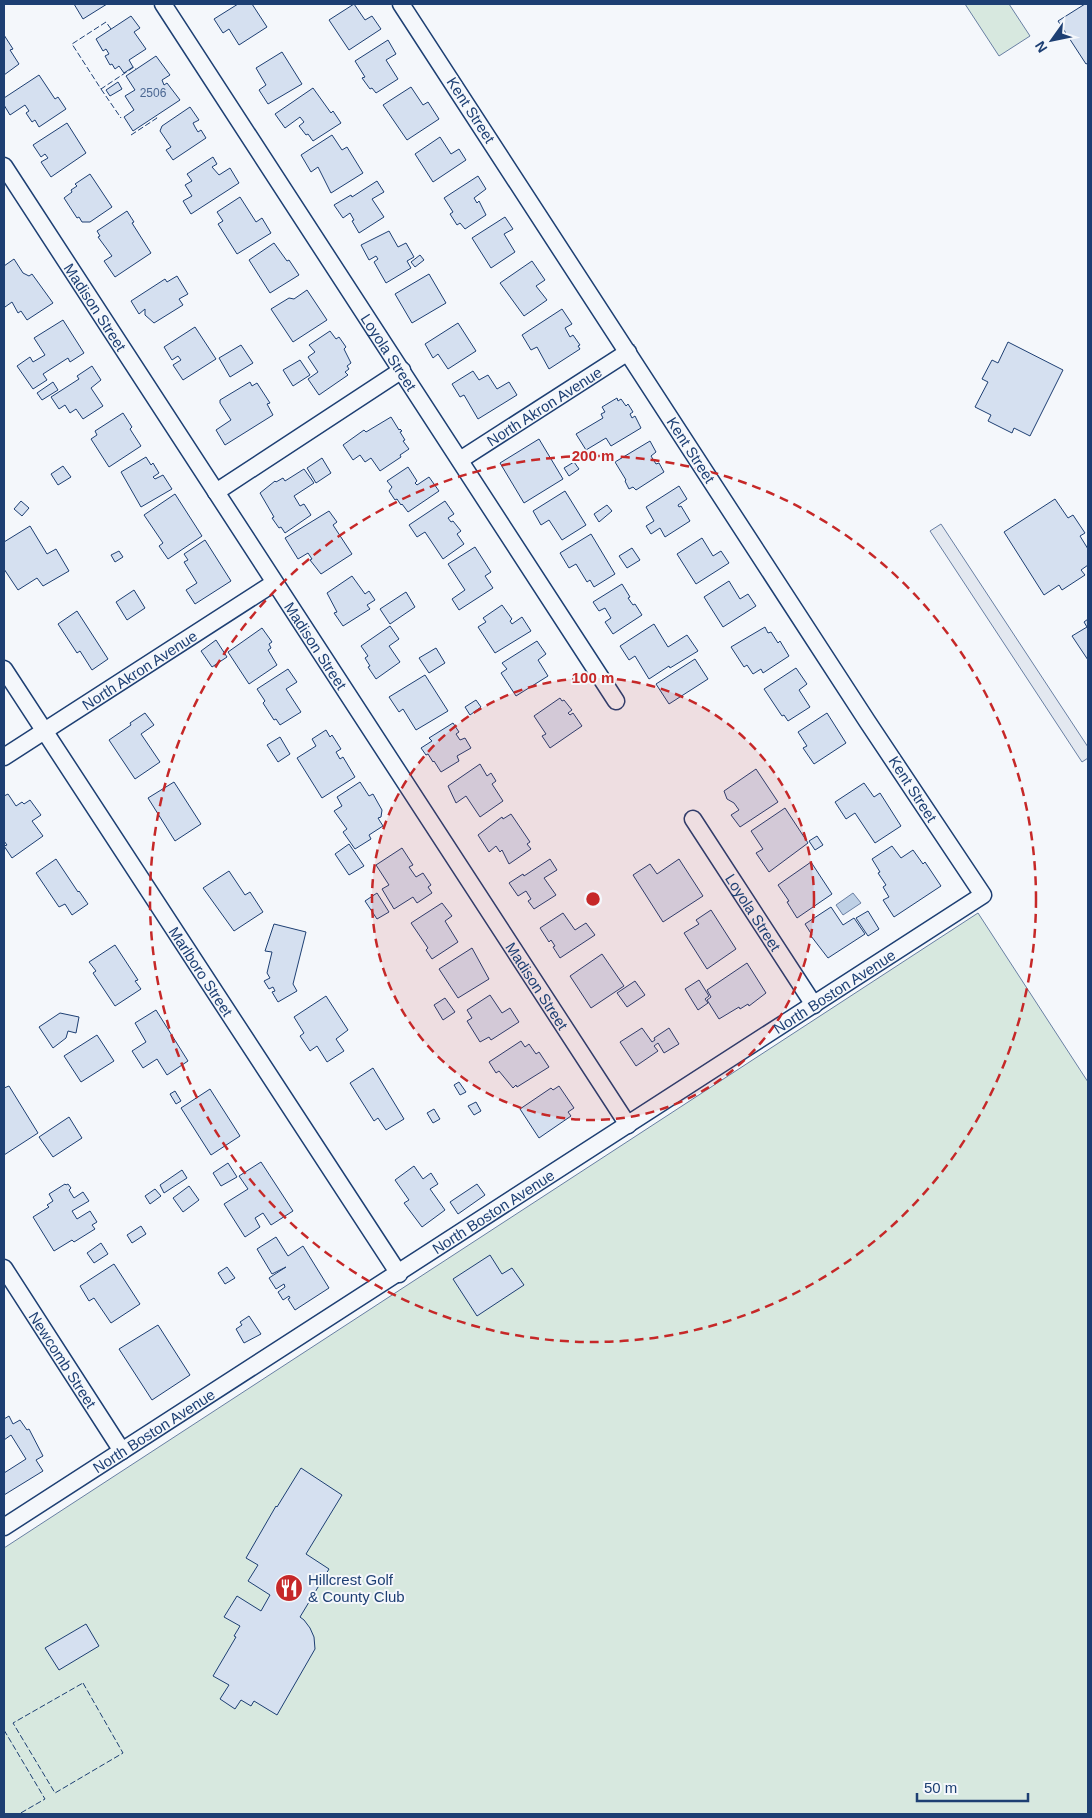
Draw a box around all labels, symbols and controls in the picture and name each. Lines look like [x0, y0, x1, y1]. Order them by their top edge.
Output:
north arrow [1027, 15, 1077, 65]
text: N [1032, 38, 1051, 56]
street label: Kent Street [443, 74, 499, 147]
house number: 2506 [140, 86, 167, 100]
street label: Madison Street [61, 260, 131, 354]
street label: Loyola Street [358, 310, 421, 394]
street label: North Akron Avenue [483, 363, 605, 449]
street label: Kent Street [663, 414, 719, 487]
text: 200 m [572, 447, 614, 464]
street label: Madison Street [281, 599, 351, 693]
street label: North Akron Avenue [79, 627, 200, 713]
text: 100 m [572, 669, 614, 686]
street label: Kent Street [885, 753, 941, 826]
street label: Loyola Street [722, 870, 785, 954]
centre of rings [584, 890, 602, 908]
street label: Marlboro Street [166, 923, 237, 1020]
street label: Madison Street [503, 939, 572, 1033]
street label: North Boston Avenue [770, 946, 898, 1037]
street label: North Boston Avenue [429, 1166, 557, 1257]
street label: Newcomb Street [26, 1308, 101, 1412]
street label: North Boston Avenue [89, 1385, 218, 1476]
place label: Hillcrest Golf & County Club [308, 1571, 405, 1605]
restaurant icon: Hillcrest Golf & County Club [274, 1573, 304, 1603]
scale bar [917, 1770, 1028, 1802]
text: 50 m [924, 1779, 957, 1796]

